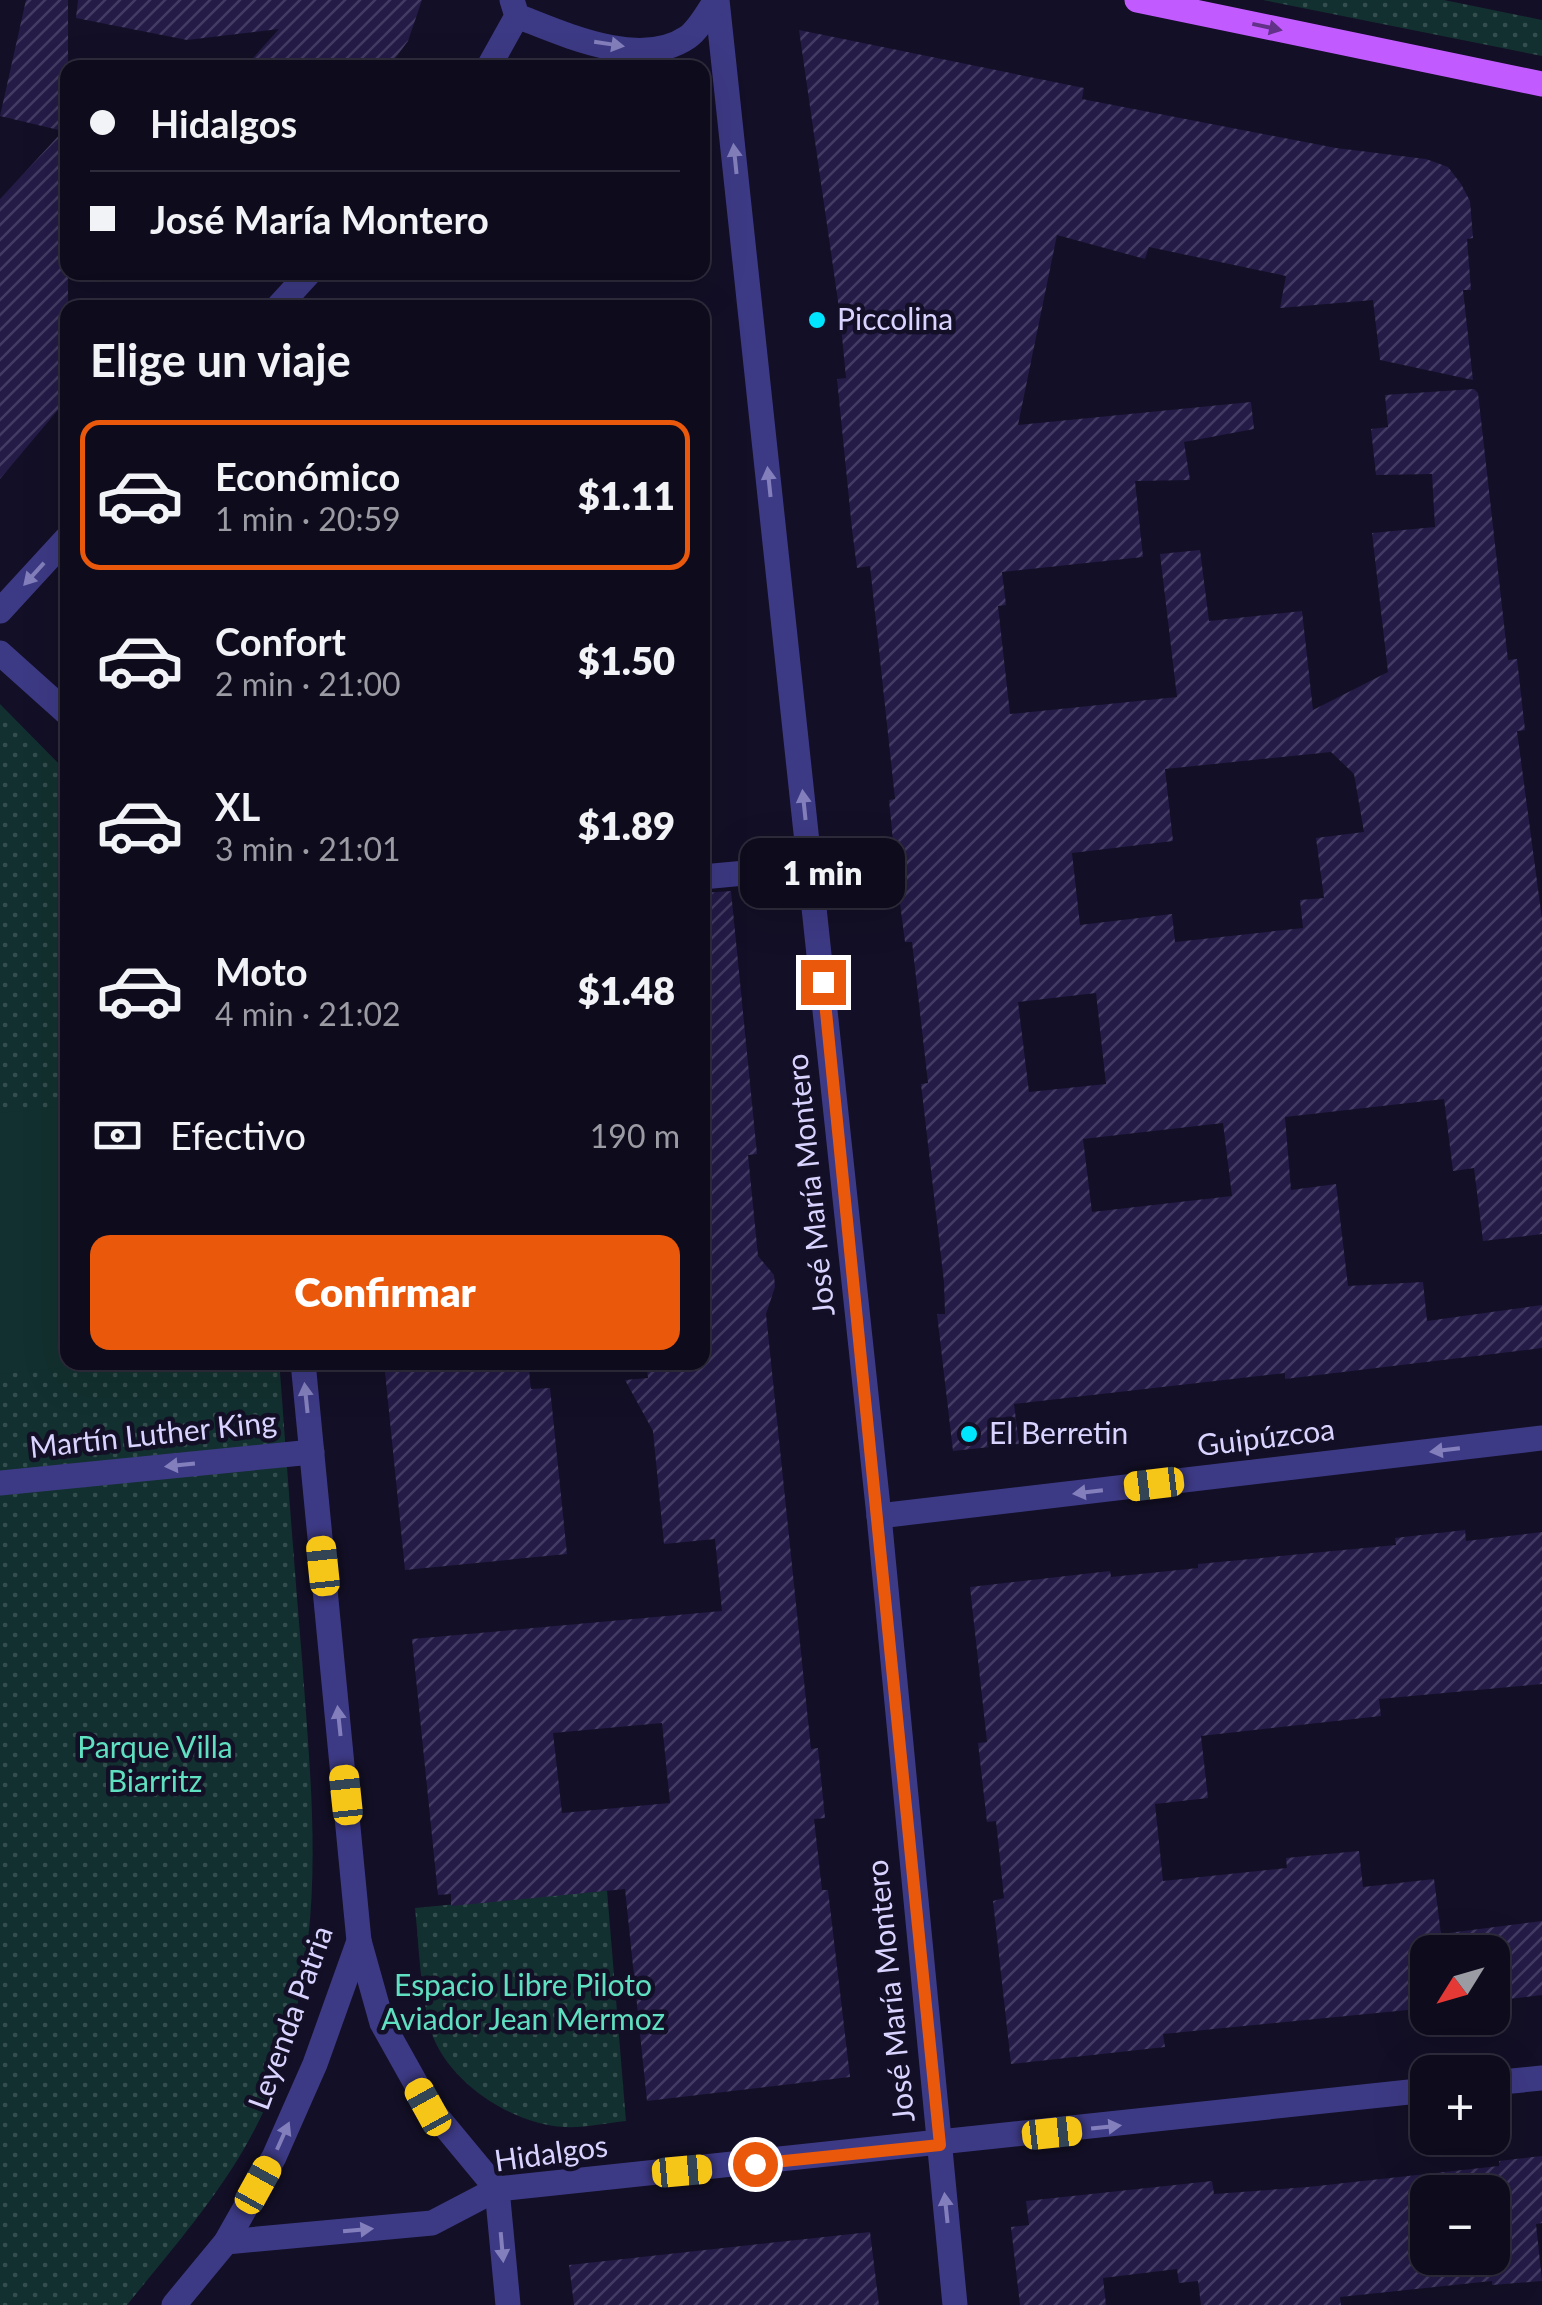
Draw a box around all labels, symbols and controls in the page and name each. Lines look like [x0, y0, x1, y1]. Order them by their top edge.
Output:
one-way arrow [1252, 20, 1283, 35]
one-way arrow [594, 37, 625, 52]
text: Hidalgos [150, 100, 297, 146]
one-way arrow [726, 142, 742, 174]
text: José María Montero [150, 196, 489, 242]
place label: Piccolina [837, 300, 953, 336]
marker: Piccolina [806, 309, 828, 331]
text: Elige un viaje [90, 333, 351, 387]
icon: car [95, 450, 185, 540]
text: Económico [215, 453, 400, 499]
one-way arrow [761, 466, 777, 497]
text: $1.11 [578, 472, 675, 518]
text: 1 min · 20:59 [215, 499, 401, 538]
one-way arrow [23, 562, 46, 586]
icon: car [95, 615, 185, 705]
text: Confort [215, 618, 346, 664]
text: $1.50 [578, 637, 675, 683]
text: 2 min · 21:00 [215, 664, 401, 703]
icon: car [95, 780, 185, 870]
text: XL [215, 783, 260, 829]
one-way arrow [796, 789, 812, 821]
text: $1.89 [578, 802, 675, 848]
text: 3 min · 21:01 [215, 829, 401, 868]
callout: 1 min [740, 837, 906, 907]
text: 1 min [783, 853, 862, 892]
icon: car [95, 945, 185, 1035]
text: Moto [215, 948, 308, 994]
route end [801, 960, 846, 1005]
text: $1.48 [578, 967, 675, 1013]
text: 4 min · 21:02 [215, 994, 401, 1033]
street label: José María Montero [777, 1052, 841, 1318]
icon: cash [90, 1108, 145, 1163]
text: Efectivo [170, 1112, 306, 1158]
text: 190 m [590, 1116, 680, 1155]
button: Confirmar [90, 1235, 680, 1350]
one-way arrow [298, 1381, 314, 1413]
street label: Martín Luther King [28, 1402, 278, 1464]
street label: Guipúzcoa [1195, 1410, 1337, 1462]
place label: El Berretin [989, 1414, 1128, 1450]
marker: El Berretin [958, 1423, 980, 1445]
one-way arrow [1429, 1442, 1461, 1458]
one-way arrow [164, 1457, 196, 1473]
car [1122, 1465, 1186, 1503]
one-way arrow [1071, 1484, 1103, 1500]
car [305, 1535, 341, 1597]
one-way arrow [331, 1705, 347, 1737]
park label: Parque Villa Biarritz [77, 1728, 233, 1798]
car [328, 1764, 364, 1826]
street label: José María Montero [857, 1858, 921, 2124]
street label: Leyenda Patria [239, 1921, 339, 2114]
north arrow [1410, 1935, 1510, 2035]
map controls [1410, 1935, 1510, 2275]
park label: Espacio Libre Piloto Aviador Jean Mermoz [381, 1966, 665, 2036]
button: + [1410, 2055, 1510, 2155]
car [400, 2073, 456, 2141]
car [1021, 2115, 1083, 2151]
one-way arrow [1091, 2119, 1122, 2135]
one-way arrow [275, 2121, 291, 2151]
street label: Hidalgos [492, 2126, 610, 2178]
route start [733, 2142, 778, 2187]
car [230, 2151, 286, 2219]
car [651, 2153, 713, 2189]
button: − [1410, 2175, 1510, 2275]
one-way arrow [937, 2192, 953, 2223]
one-way arrow [342, 2221, 374, 2237]
one-way arrow [495, 2232, 511, 2263]

